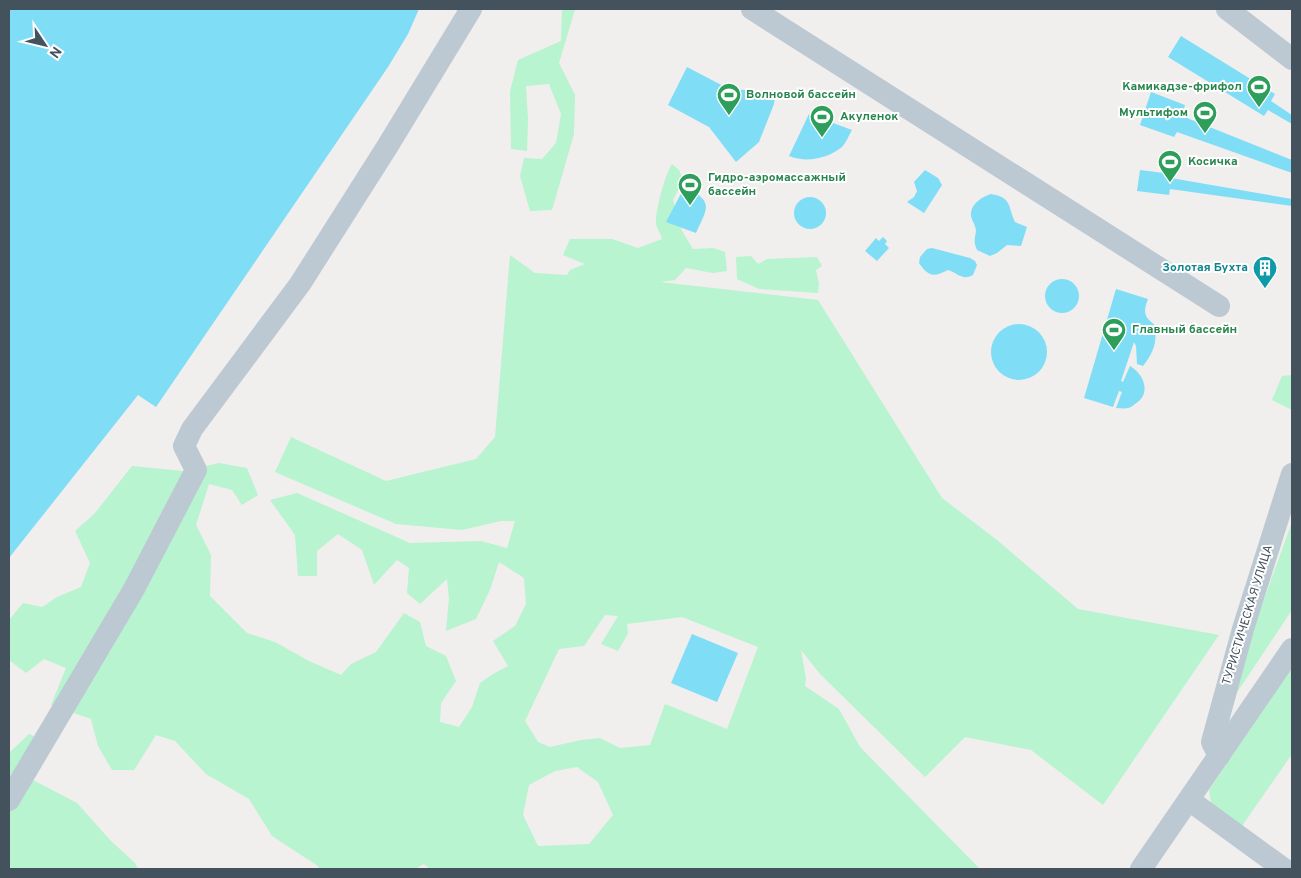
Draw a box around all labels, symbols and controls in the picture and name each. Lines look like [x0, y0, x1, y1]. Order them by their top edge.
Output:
north arrow [20, 20, 70, 70]
text: N [45, 43, 64, 61]
sports icon: Камикадзе-фрифол [1246, 74, 1272, 108]
place label: Камикадзе-фрифол [1122, 79, 1242, 95]
sports icon: Волновой бассейн [716, 82, 742, 116]
place label: Волновой бассейн [746, 87, 856, 103]
sports icon: Мультифом [1192, 100, 1218, 134]
sports icon: Акуленок [809, 104, 835, 138]
place label: Мультифом [1119, 105, 1188, 121]
place label: Акуленок [840, 109, 898, 125]
sports icon: Косичка [1157, 149, 1183, 183]
place label: Косичка [1188, 154, 1238, 170]
place label: Гидро-аэромассажный бассейн [708, 170, 846, 200]
sports icon: Гидро-аэромассажный бассейн [677, 172, 703, 206]
building icon: Золотая Бухта [1252, 255, 1278, 289]
place label: Золотая Бухта [1162, 260, 1248, 276]
sports icon: Главный бассейн [1101, 317, 1127, 351]
place label: Главный бассейн [1132, 322, 1237, 338]
street label: ТУРИСТИЧЕСКАЯ УЛИЦА [1219, 543, 1277, 687]

